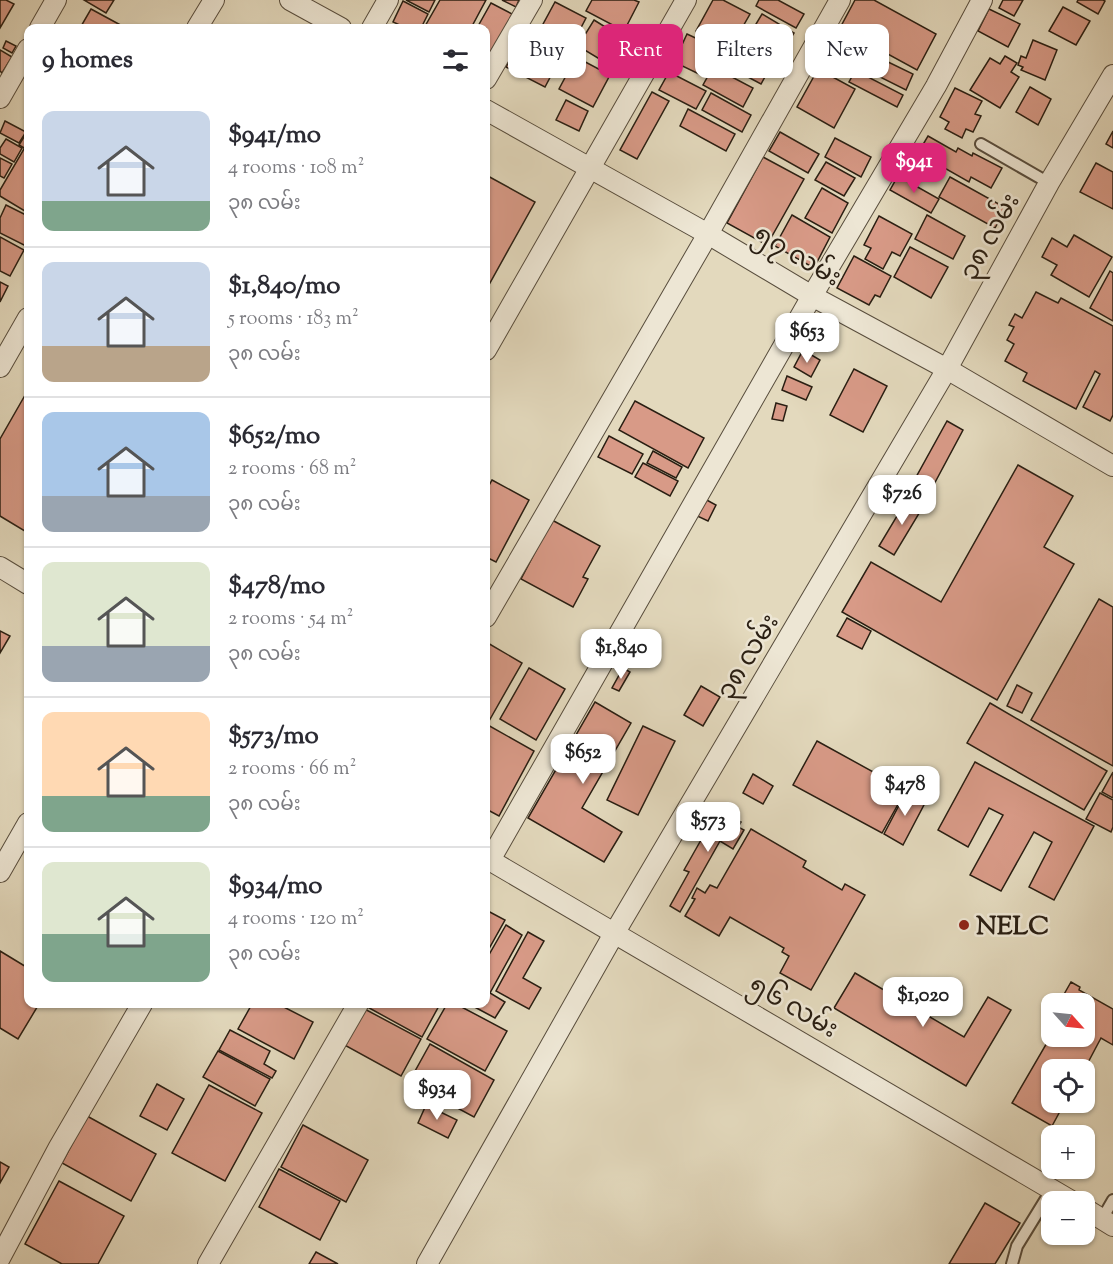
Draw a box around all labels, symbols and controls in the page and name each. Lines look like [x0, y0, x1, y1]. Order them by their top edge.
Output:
chip: Buy [508, 24, 586, 78]
chip: Rent [598, 24, 683, 78]
chip: Filters [695, 24, 793, 78]
chip: New [805, 24, 889, 78]
text: 9 homes [42, 42, 133, 79]
icon: filters [439, 44, 472, 77]
text: $941/mo [228, 117, 321, 154]
icon: home [90, 135, 162, 207]
pin: $941 [878, 143, 950, 194]
text: $941 [895, 148, 933, 177]
text: 4 rooms · 108 m² [228, 154, 364, 183]
street label: ၃၈ လမ်း [951, 186, 1030, 287]
text: ၃၈ လမ်း [228, 190, 301, 219]
street label: ၅၇ လမ်း [746, 216, 848, 297]
text: $1,840/mo [228, 268, 341, 305]
icon: home [90, 286, 162, 358]
text: 5 rooms · 183 m² [228, 305, 359, 334]
pin: $653 [771, 313, 843, 364]
text: $653 [789, 318, 825, 347]
text: ၃၈ လမ်း [228, 341, 301, 370]
text: $652/mo [228, 418, 320, 455]
icon: home [90, 436, 162, 508]
text: 2 rooms · 68 m² [228, 455, 356, 484]
pin: $726 [866, 475, 938, 526]
text: $726 [882, 480, 922, 509]
text: ၃၈ လမ်း [228, 491, 301, 520]
text: $478/mo [228, 568, 325, 605]
icon: home [90, 586, 162, 658]
text: 2 rooms · 54 m² [228, 605, 353, 634]
street label: ၃၈ လမ်း [708, 607, 789, 707]
pin: $1,840 [572, 629, 670, 680]
text: $1,840 [595, 634, 647, 663]
text: ၃၈ လမ်း [228, 641, 301, 670]
text: $573/mo [228, 718, 319, 755]
pin: $652 [547, 734, 619, 785]
icon: home [90, 736, 162, 808]
text: $652 [565, 739, 601, 768]
text: 2 rooms · 66 m² [228, 755, 356, 784]
pin: $478 [869, 766, 941, 817]
text: $478 [885, 771, 925, 800]
text: ၃၈ လမ်း [228, 791, 301, 820]
pin: $573 [672, 802, 744, 853]
text: $573 [690, 807, 726, 836]
text: $934/mo [228, 868, 323, 905]
icon: home [90, 886, 162, 958]
text: 4 rooms · 120 m² [228, 905, 364, 934]
place label: NELC [976, 909, 1049, 946]
marker: NELC [957, 918, 971, 932]
text: ၃၈ လမ်း [228, 941, 301, 970]
street label: ၅၆ လမ်း [741, 967, 845, 1049]
pin: $1,020 [874, 977, 972, 1028]
text: $1,020 [897, 982, 949, 1011]
north arrow [1041, 993, 1095, 1047]
map controls [1041, 993, 1095, 1245]
button: locate [1041, 1059, 1095, 1113]
pin: $934 [401, 1070, 473, 1121]
text: $934 [418, 1075, 456, 1104]
button: + [1041, 1125, 1095, 1179]
button: − [1041, 1191, 1095, 1245]

